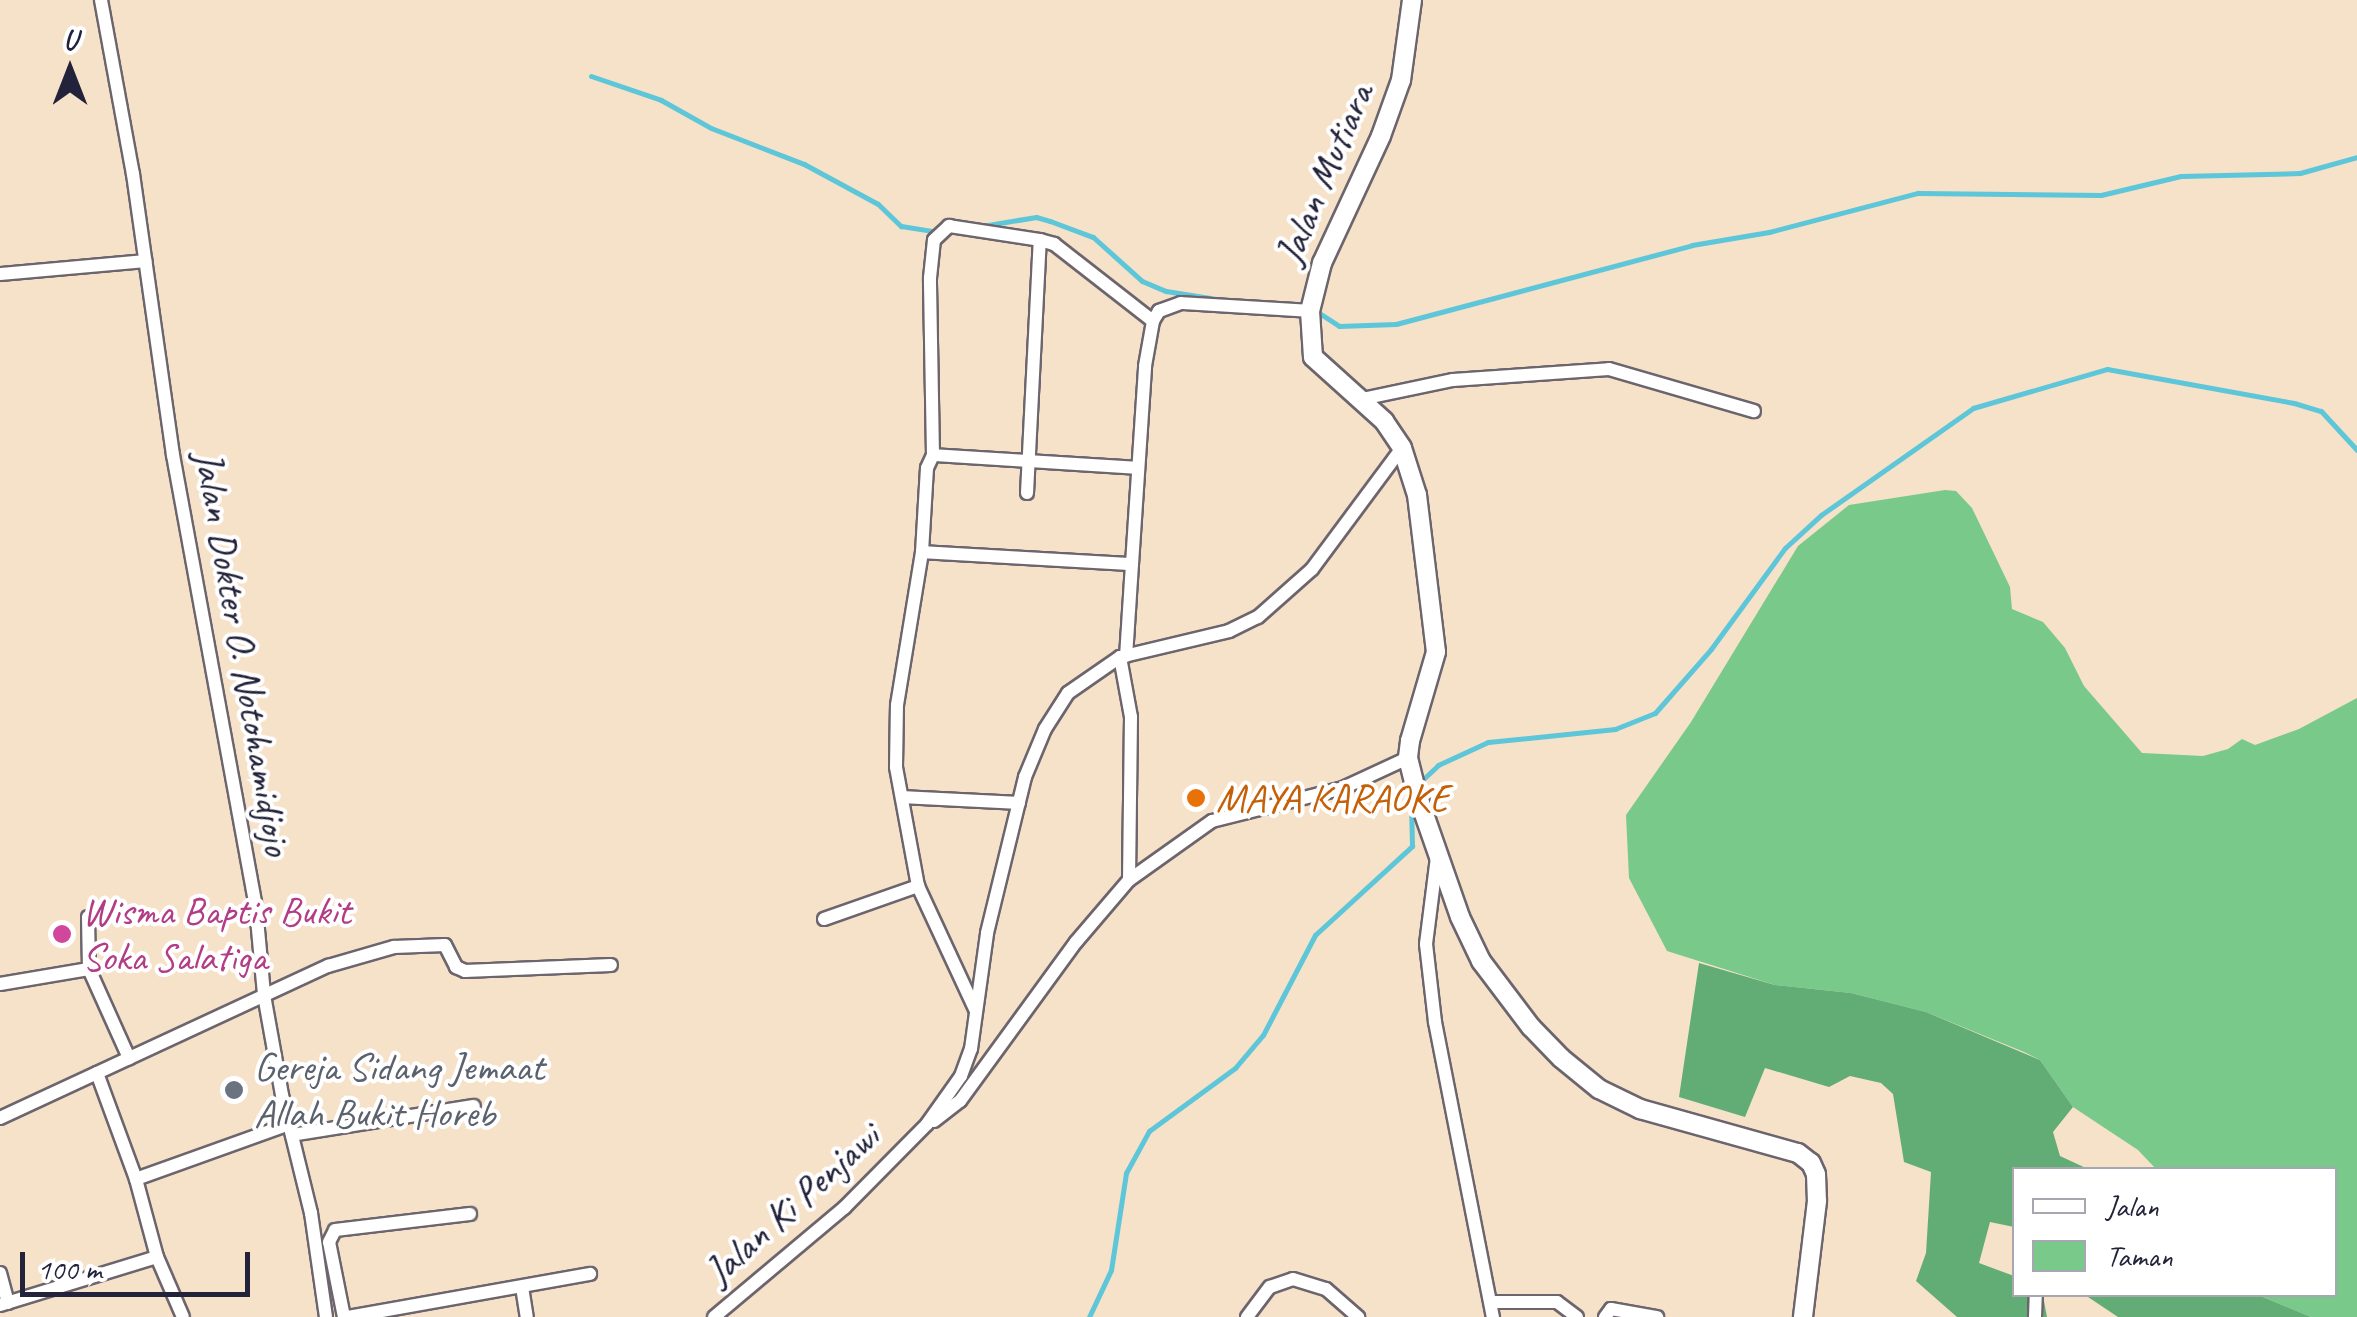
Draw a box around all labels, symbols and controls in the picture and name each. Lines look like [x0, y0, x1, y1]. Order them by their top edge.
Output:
north arrow [20, 20, 120, 120]
text: U [63, 22, 77, 57]
street label: Jalan Mutiara [1264, 76, 1384, 272]
street label: Jalan Dokter O. Notohamidjojo [184, 447, 302, 859]
place label: MAYA KARAOKE [1216, 774, 1450, 822]
marker: MAYA KARAOKE [1185, 787, 1207, 809]
place label: Wisma Baptis Bukit Soka Salatiga [82, 887, 352, 981]
marker: Wisma Baptis Bukit Soka Salatiga [51, 923, 73, 945]
place label: Gereja Sidang Jemaat Allah Bukit Horeb [254, 1043, 542, 1137]
marker: Gereja Sidang Jemaat Allah Bukit Horeb [223, 1079, 245, 1101]
street label: Jalan Ki Penjawi [695, 1113, 889, 1295]
legend [2012, 1167, 2337, 1297]
text: Jalan [2106, 1187, 2159, 1225]
scale bar [25, 1232, 255, 1294]
text: Taman [2106, 1237, 2172, 1275]
text: 100 m [37, 1250, 102, 1288]

